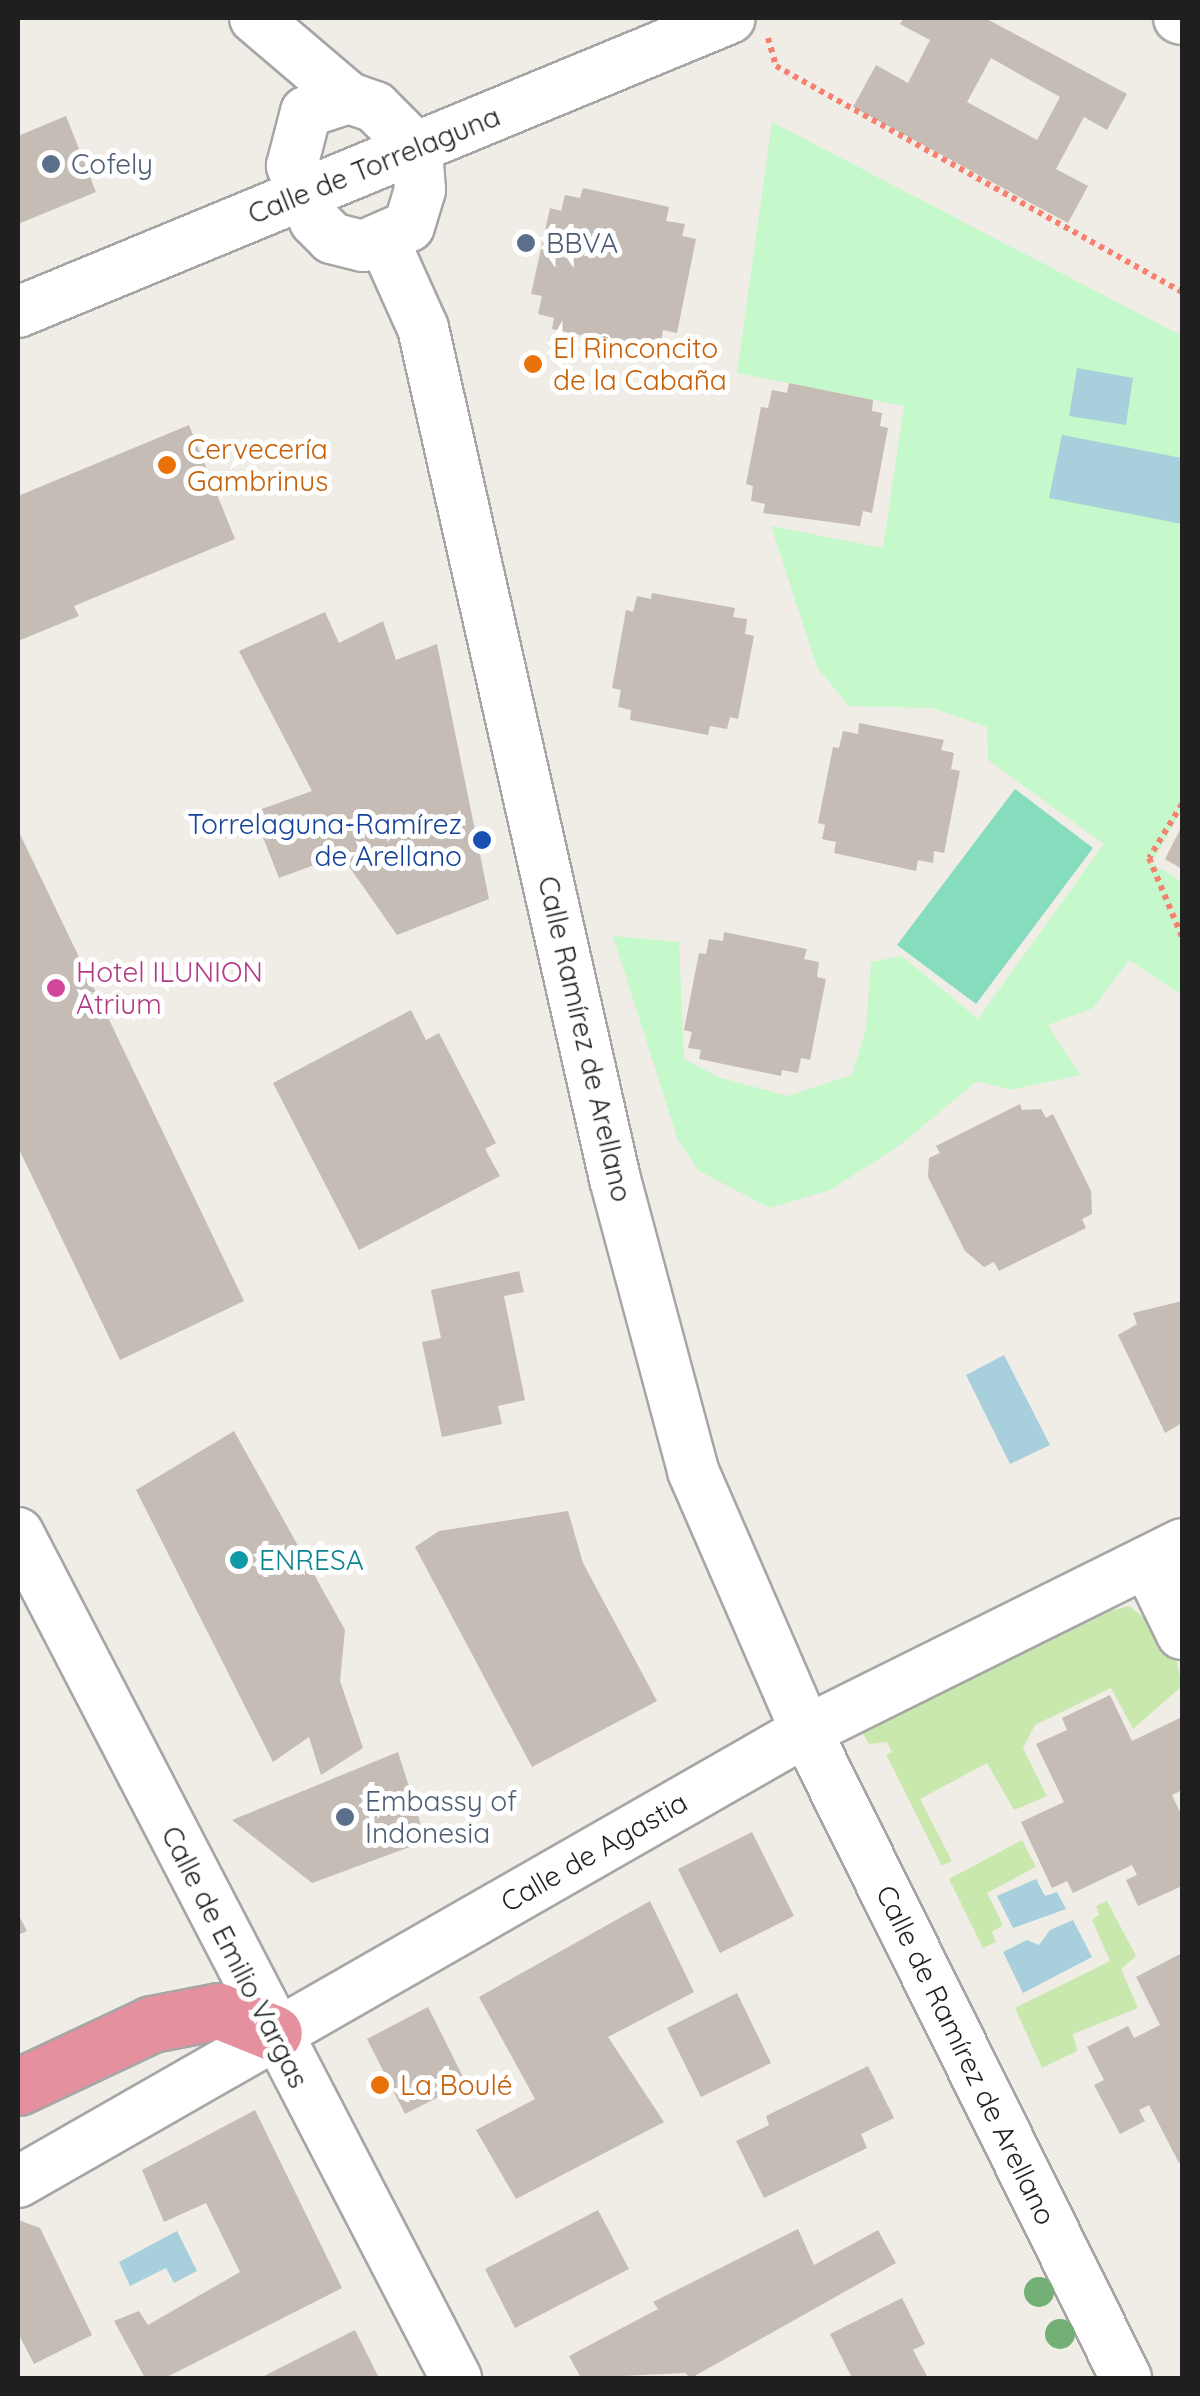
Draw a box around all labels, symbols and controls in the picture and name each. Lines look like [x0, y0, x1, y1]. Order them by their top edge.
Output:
street label: Calle de Torrelaguna [243, 99, 505, 231]
place label: Cofely [71, 147, 153, 181]
marker: Cofely [40, 153, 62, 175]
place label: BBVA [546, 226, 618, 260]
marker: BBVA [515, 232, 537, 254]
place label: El Rinconcito de la Cabaña [553, 331, 727, 397]
marker: El Rinconcito de la Cabaña [522, 353, 544, 375]
place label: Cervecería Gambrinus [187, 432, 328, 498]
marker: Cervecería Gambrinus [156, 454, 178, 476]
place label: Torrelaguna-Ramírez de Arellano [187, 807, 462, 873]
marker: Torrelaguna-Ramírez de Arellano [471, 829, 493, 851]
street label: Calle Ramírez de Arellano [531, 873, 639, 1205]
place label: Hotel ILUNION Atrium [76, 955, 263, 1021]
marker: Hotel ILUNION Atrium [45, 977, 67, 999]
place label: ENRESA [259, 1543, 364, 1577]
marker: ENRESA [228, 1549, 250, 1571]
place label: Embassy of Indonesia [365, 1784, 517, 1850]
street label: Calle de Agastia [495, 1785, 693, 1919]
marker: Embassy of Indonesia [334, 1806, 356, 1828]
street label: Calle de Emilio Vargas [154, 1821, 316, 2093]
street label: Calle de Ramírez de Arellano [869, 1880, 1063, 2230]
place label: La Boulé [400, 2068, 513, 2102]
marker: La Boulé [369, 2074, 391, 2096]

